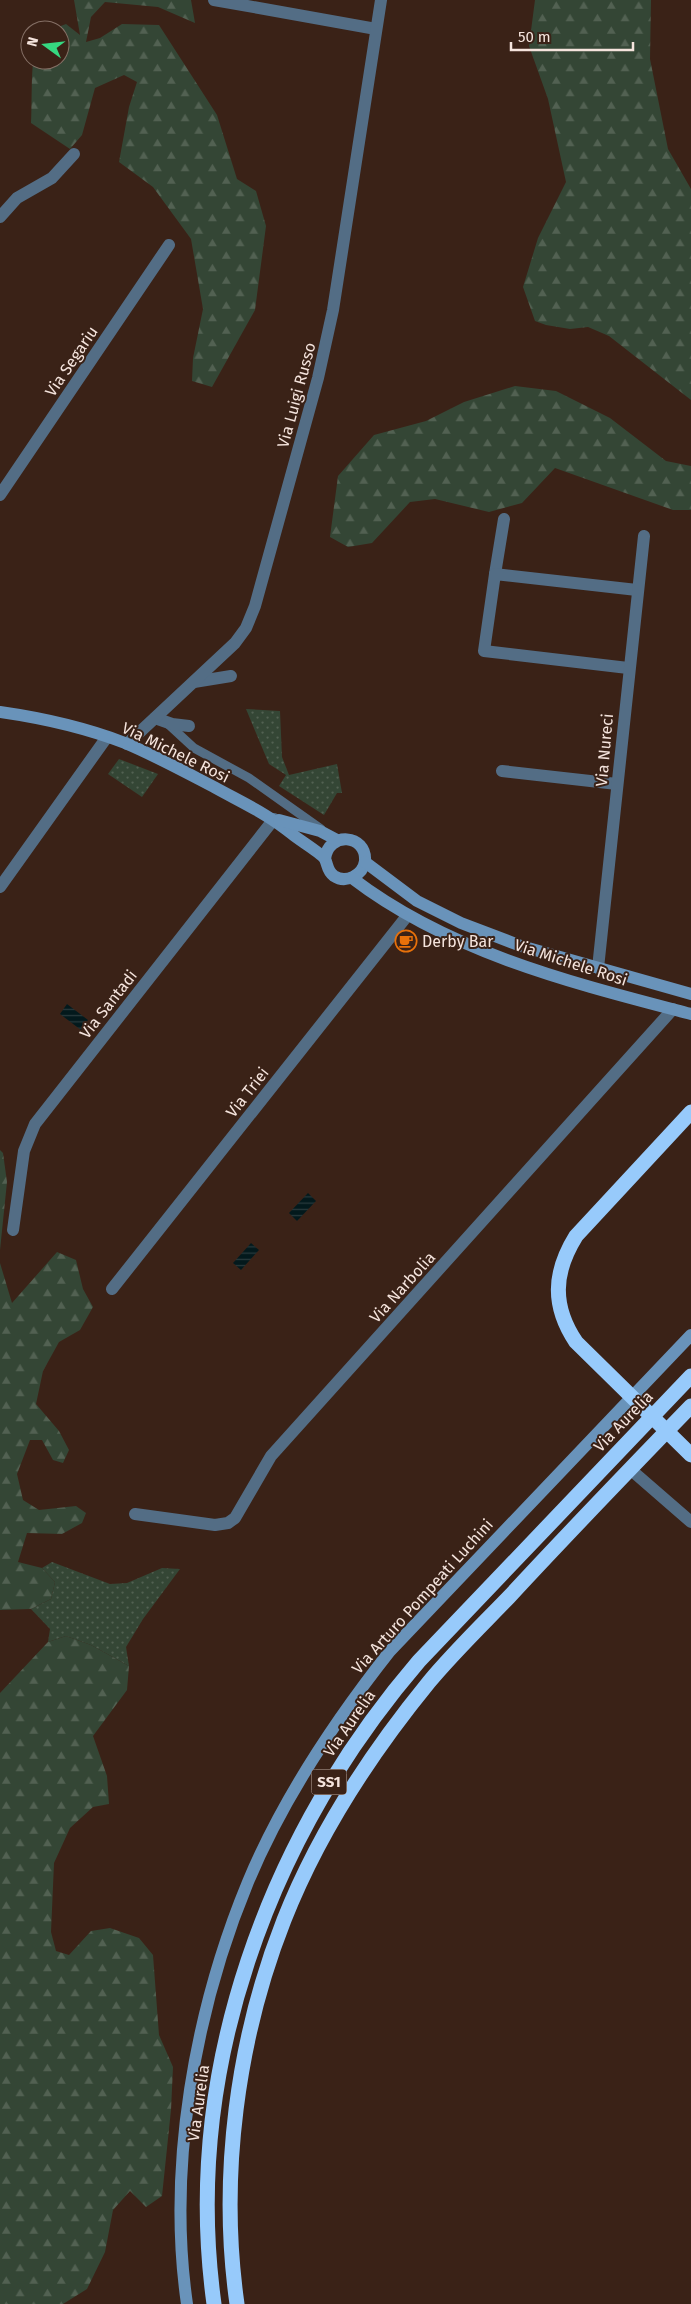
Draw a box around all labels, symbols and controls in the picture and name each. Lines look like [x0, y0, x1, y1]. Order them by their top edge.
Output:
north arrow [20, 20, 70, 70]
scale bar [511, 20, 634, 52]
text: 50 m [518, 28, 551, 46]
text: N [24, 35, 42, 48]
street label: Via Segariu [41, 323, 102, 400]
street label: Via Luigi Russo [273, 340, 320, 450]
street label: Via Nureci [592, 713, 617, 787]
street label: Via Michele Rosi [119, 718, 233, 787]
cafe icon: Derby Bar [394, 929, 418, 953]
place label: Derby Bar [422, 932, 494, 951]
street label: Via Michele Rosi [512, 935, 630, 990]
street label: Via Santadi [76, 966, 141, 1042]
street label: Via Triei [222, 1064, 273, 1121]
street label: Via Narbolia [366, 1248, 439, 1327]
street label: Via Aurelia [590, 1387, 657, 1456]
street label: Via Arturo Pompeati Luchini [348, 1515, 497, 1678]
street label: Via Aurelia [320, 1686, 379, 1760]
road number: SS1 [312, 1770, 346, 1794]
street label: Via Aurelia [184, 2064, 213, 2143]

